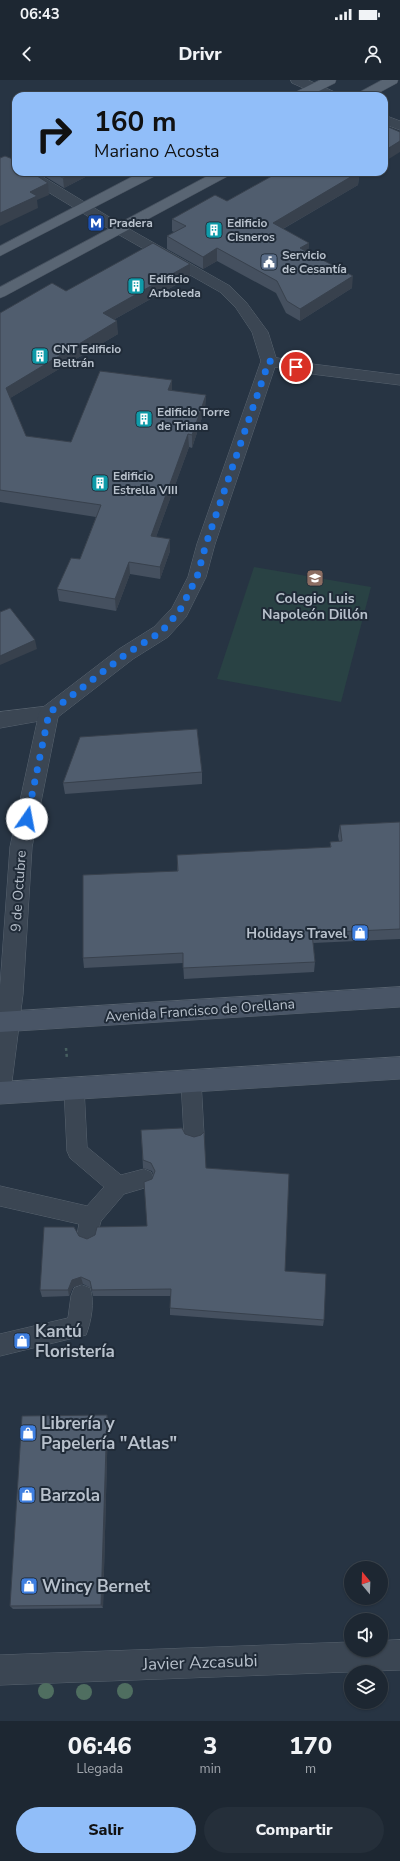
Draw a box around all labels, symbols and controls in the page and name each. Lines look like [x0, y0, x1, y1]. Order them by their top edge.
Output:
text: 06:43 [20, 4, 60, 24]
text: Drivr [178, 42, 222, 66]
icon: back [16, 43, 38, 65]
icon: person [362, 43, 384, 65]
text: 160 m [94, 103, 177, 141]
icon: right [28, 108, 80, 160]
text: Mariano Acosta [94, 139, 220, 163]
metro station icon: Pradera [86, 213, 106, 233]
place label: Pradera [109, 215, 153, 231]
place label: Edificio Cisneros [227, 215, 275, 245]
building icon: Edificio Cisneros [204, 220, 224, 240]
place label: Servicio de Cesantía [282, 247, 347, 277]
public building icon: Servicio de Cesantía [259, 252, 279, 272]
place label: Edificio Arboleda [149, 271, 201, 301]
building icon: Edificio Arboleda [126, 276, 146, 296]
place label: CNT Edificio Beltrán [53, 341, 121, 371]
building icon: CNT Edificio Beltrán [30, 346, 50, 366]
pin [279, 350, 313, 384]
icon: arrive [285, 356, 307, 378]
place label: Edificio Torre de Triana [157, 404, 230, 434]
building icon: Edificio Torre de Triana [134, 409, 154, 429]
place label: Edificio Estrella VIII [113, 468, 178, 498]
building icon: Edificio Estrella VIII [90, 473, 110, 493]
school or university icon: Colegio Luis Napoleón Dillón [305, 568, 325, 588]
place label: Colegio Luis Napoleón Dillón [262, 589, 368, 624]
position arrow [6, 798, 48, 840]
street label: 9 de Octubre [6, 850, 31, 932]
shop icon: Holidays Travel [350, 923, 370, 943]
place label: Holidays Travel [246, 924, 348, 943]
street label: Avenida Francisco de Orellana [105, 994, 296, 1027]
place label: Kantú Floristería [35, 1320, 115, 1363]
shop icon: Kantú Floristería [12, 1331, 32, 1351]
place label: Librería y Papelería "Atlas" [41, 1412, 177, 1455]
shop icon: Librería y Papelería "Atlas" [18, 1423, 38, 1443]
place label: Barzola [40, 1484, 100, 1507]
shop icon: Barzola [17, 1485, 37, 1505]
north arrow [344, 1561, 388, 1605]
map controls [344, 1561, 388, 1709]
place label: Wincy Bernet [42, 1575, 151, 1598]
shop icon: Wincy Bernet [19, 1576, 39, 1596]
button: sound [344, 1613, 388, 1657]
street label: Javier Azcasubi [141, 1649, 258, 1676]
button: layers [344, 1665, 388, 1709]
text: 06:46 [68, 1730, 132, 1762]
text: 3 [203, 1730, 218, 1762]
text: 170 [289, 1730, 332, 1762]
text: Llegada [76, 1760, 123, 1778]
text: min [200, 1760, 221, 1778]
text: m [305, 1760, 316, 1778]
button: Salir [16, 1807, 196, 1853]
button: Compartir [204, 1807, 384, 1853]

